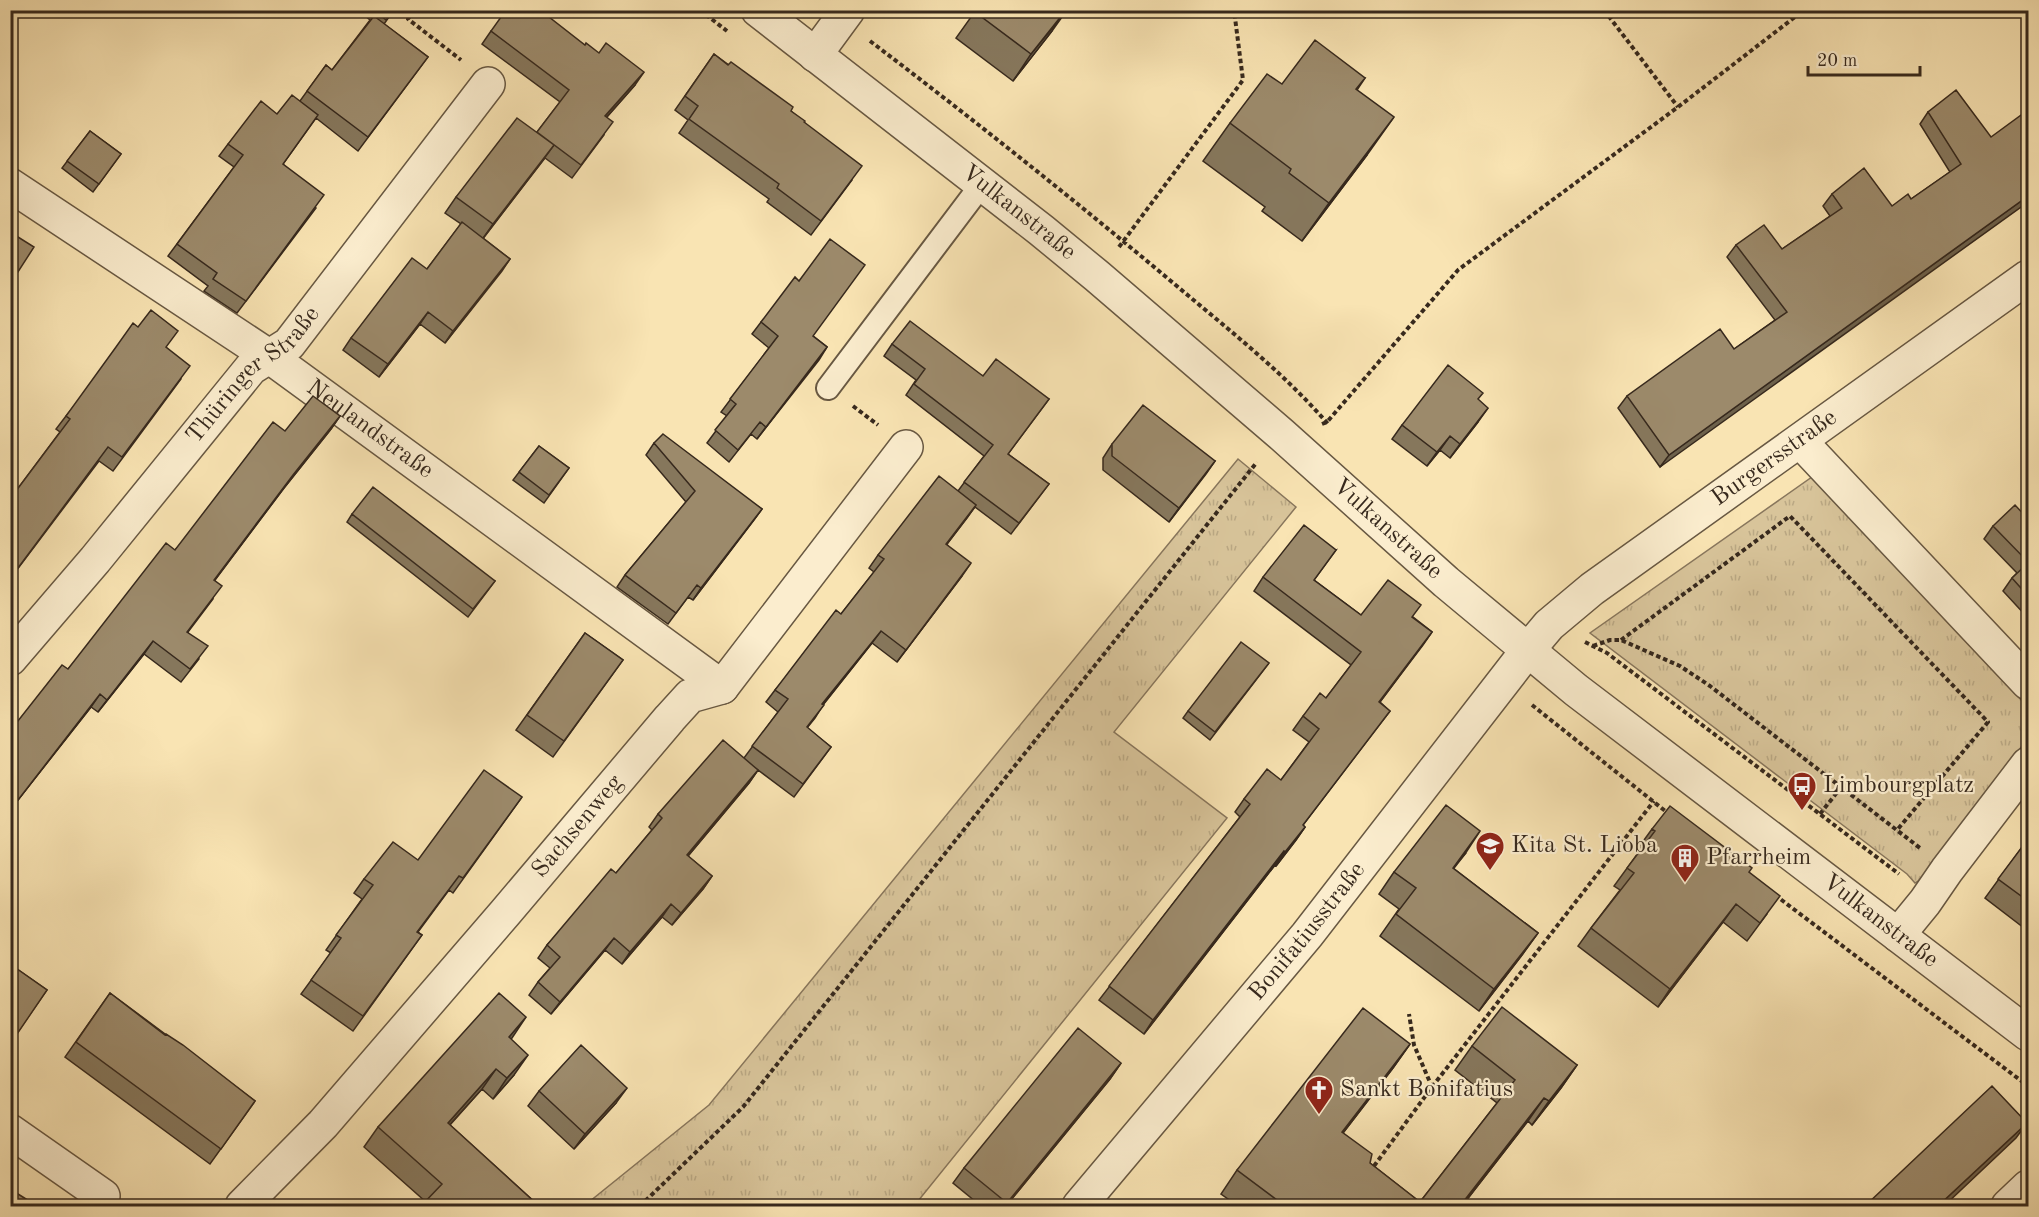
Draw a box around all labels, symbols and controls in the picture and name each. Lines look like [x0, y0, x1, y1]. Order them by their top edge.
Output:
scale bar [1808, 39, 1920, 77]
text: 20 m [1817, 52, 1857, 70]
street label: Vulkanstraße [957, 161, 1080, 265]
street label: Thüringer Straße [183, 303, 325, 448]
street label: Neulandstraße [302, 376, 437, 484]
street label: Burgersstraße [1707, 406, 1842, 511]
street label: Vulkanstraße [1328, 474, 1447, 584]
bus stop icon: Limbourgplatz [1786, 770, 1818, 812]
street label: Sachsenweg [528, 771, 628, 883]
place label: Limbourgplatz [1823, 774, 1974, 798]
school or university icon: Kita St. Lioba [1474, 830, 1506, 872]
place label: Kita St. Lioba [1511, 834, 1658, 858]
building icon: Pfarrheim [1669, 842, 1701, 884]
place label: Pfarrheim [1706, 846, 1811, 870]
street label: Bonifatiusstraße [1245, 858, 1370, 1006]
street label: Vulkanstraße [1818, 870, 1942, 973]
church icon: Sankt Bonifatius [1303, 1074, 1335, 1116]
place label: Sankt Bonifatius [1340, 1078, 1513, 1102]

